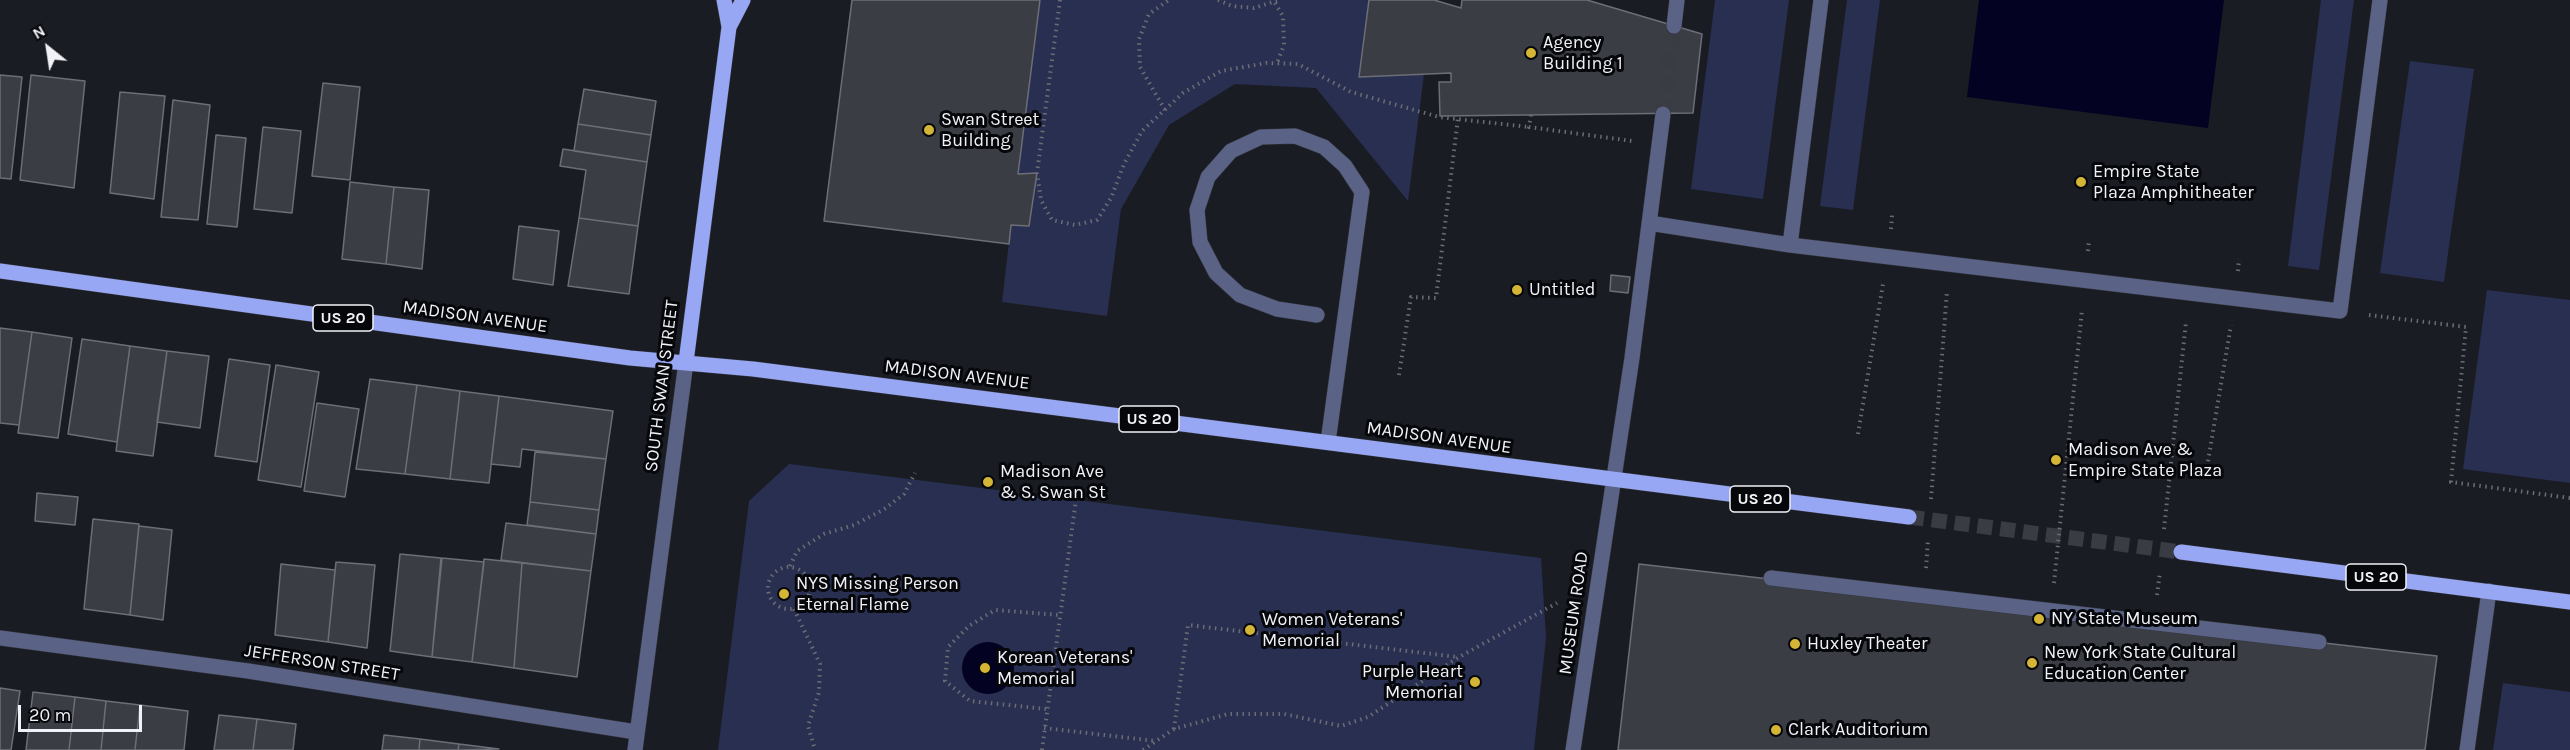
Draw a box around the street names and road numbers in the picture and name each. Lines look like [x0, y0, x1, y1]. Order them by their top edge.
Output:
street label: MADISON AVENUE [401, 296, 549, 338]
street label: SOUTH SWAN STREET [641, 299, 683, 473]
road number: US 20 [313, 305, 373, 331]
street label: MADISON AVENUE [883, 355, 1031, 395]
road number: US 20 [1119, 406, 1179, 432]
street label: MADISON AVENUE [1365, 417, 1513, 459]
road number: US 20 [1730, 486, 1790, 512]
street label: MUSEUM ROAD [1555, 550, 1593, 676]
road number: US 20 [2346, 564, 2406, 590]
street label: JEFFERSON STREET [243, 640, 401, 686]

